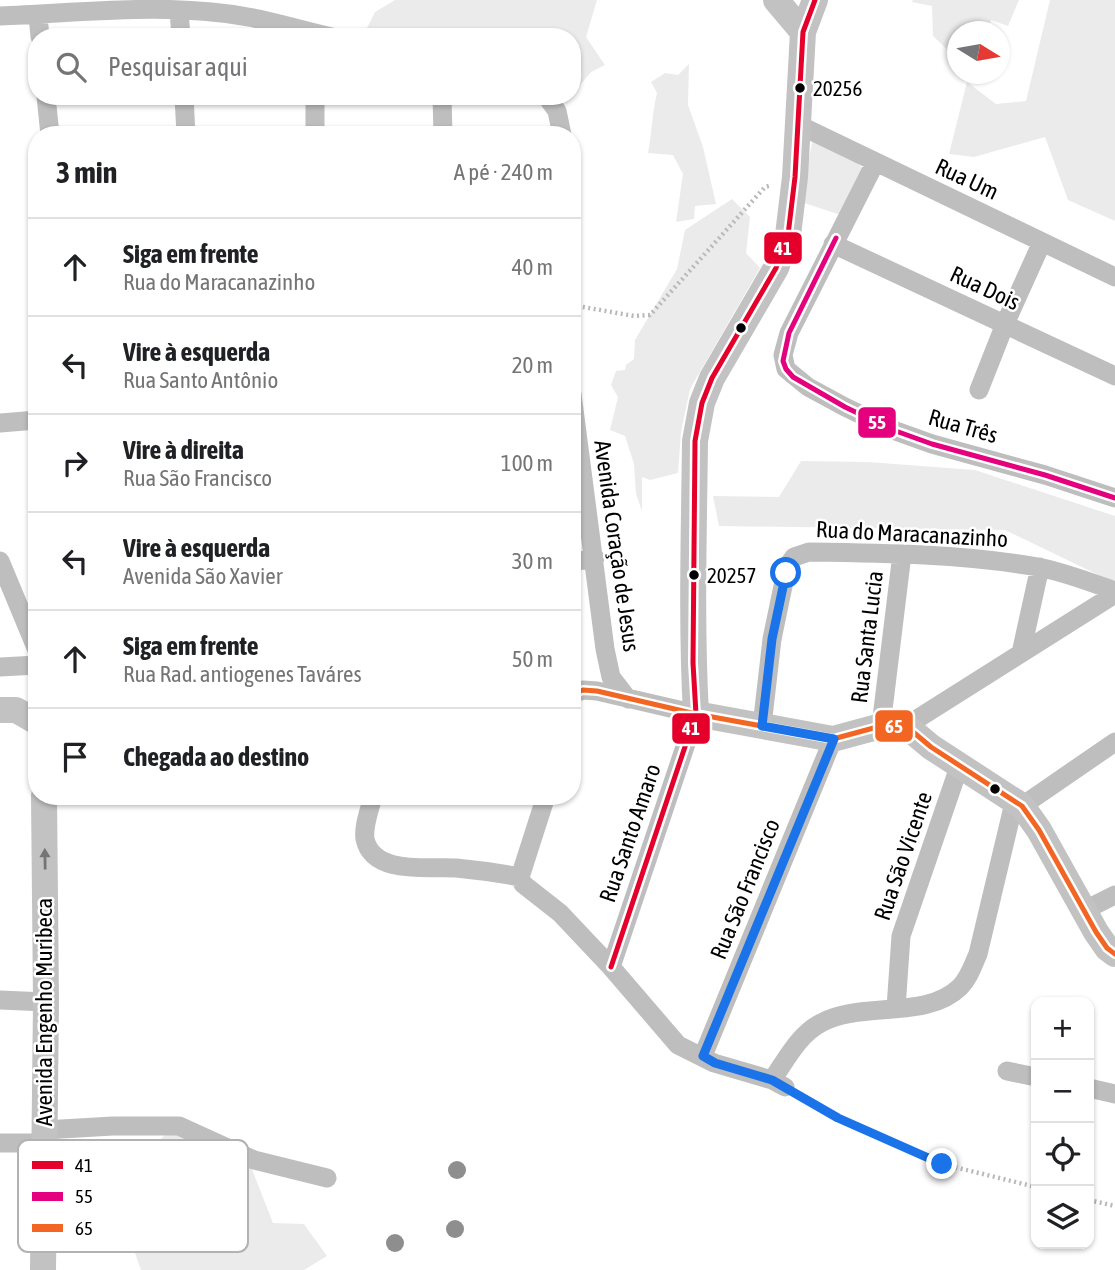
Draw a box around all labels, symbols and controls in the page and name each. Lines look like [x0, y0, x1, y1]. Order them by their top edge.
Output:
north arrow [947, 21, 1010, 84]
search box [28, 28, 581, 105]
icon: search [52, 48, 90, 86]
text: Pesquisar aqui [108, 52, 248, 82]
place label: 20256 [813, 76, 862, 100]
marker: 20256 [793, 81, 807, 95]
street label: Rua Um [931, 153, 1003, 205]
text: 3 min [56, 155, 117, 189]
text: A pé · 240 m [454, 159, 553, 185]
line badge: 41 [763, 231, 803, 265]
text: 41 [773, 237, 792, 259]
text: Siga em frente [123, 239, 259, 269]
icon: ahead [56, 248, 94, 286]
text: 40 m [512, 254, 553, 280]
street label: Rua Dois [946, 261, 1024, 315]
text: Rua do Maracanazinho [123, 269, 315, 295]
unlabelled marker [734, 321, 748, 335]
text: Vire à esquerda [123, 337, 270, 367]
icon: left [56, 346, 94, 384]
text: 20 m [512, 352, 553, 378]
text: Rua Santo Antônio [123, 367, 278, 393]
street label: Rua Três [926, 404, 1000, 448]
line badge: 55 [857, 406, 897, 439]
text: 55 [868, 411, 886, 433]
text: Vire à direita [123, 435, 244, 465]
street label: Avenida Coração de Jesus [589, 439, 645, 653]
icon: right [56, 444, 94, 482]
text: 100 m [501, 450, 553, 476]
text: Rua São Francisco [123, 465, 272, 491]
street label: Rua do Maracanazinho [815, 516, 1009, 552]
text: Vire à esquerda [123, 533, 270, 563]
icon: left [56, 542, 94, 580]
text: 30 m [512, 548, 553, 574]
route start [770, 557, 801, 588]
text: Avenida São Xavier [123, 563, 283, 589]
place label: 20257 [707, 563, 756, 587]
marker: 20257 [687, 568, 701, 582]
street label: Rua Santa Lucia [846, 569, 888, 705]
text: Siga em frente [123, 631, 259, 661]
icon: ahead [56, 640, 94, 678]
text: 50 m [512, 646, 553, 672]
text: Rua Rad. antiogenes Taváres [123, 661, 362, 687]
line badge: 65 [874, 709, 914, 743]
line badge: 41 [671, 712, 711, 745]
text: 65 [885, 715, 903, 737]
text: 41 [681, 717, 700, 739]
icon: arrive [56, 738, 94, 776]
text: Chegada ao destino [123, 742, 309, 772]
street label: Rua Santo Amaro [594, 760, 666, 906]
unlabelled marker [988, 782, 1002, 796]
street label: Rua São Vicente [869, 788, 937, 924]
street label: Rua São Francisco [705, 815, 785, 963]
one-way arrow [39, 848, 51, 870]
street label: Avenida Engenho Muribeca [31, 898, 57, 1126]
map controls [1031, 997, 1094, 1249]
button: + [1031, 997, 1094, 1060]
button: − [1031, 1060, 1094, 1123]
button: locate [1031, 1123, 1094, 1186]
legend [18, 1140, 248, 1252]
route end [926, 1148, 957, 1179]
text: 41 [75, 1154, 93, 1176]
text: 55 [75, 1185, 93, 1207]
button: layers [1031, 1186, 1094, 1249]
text: 65 [75, 1217, 93, 1239]

